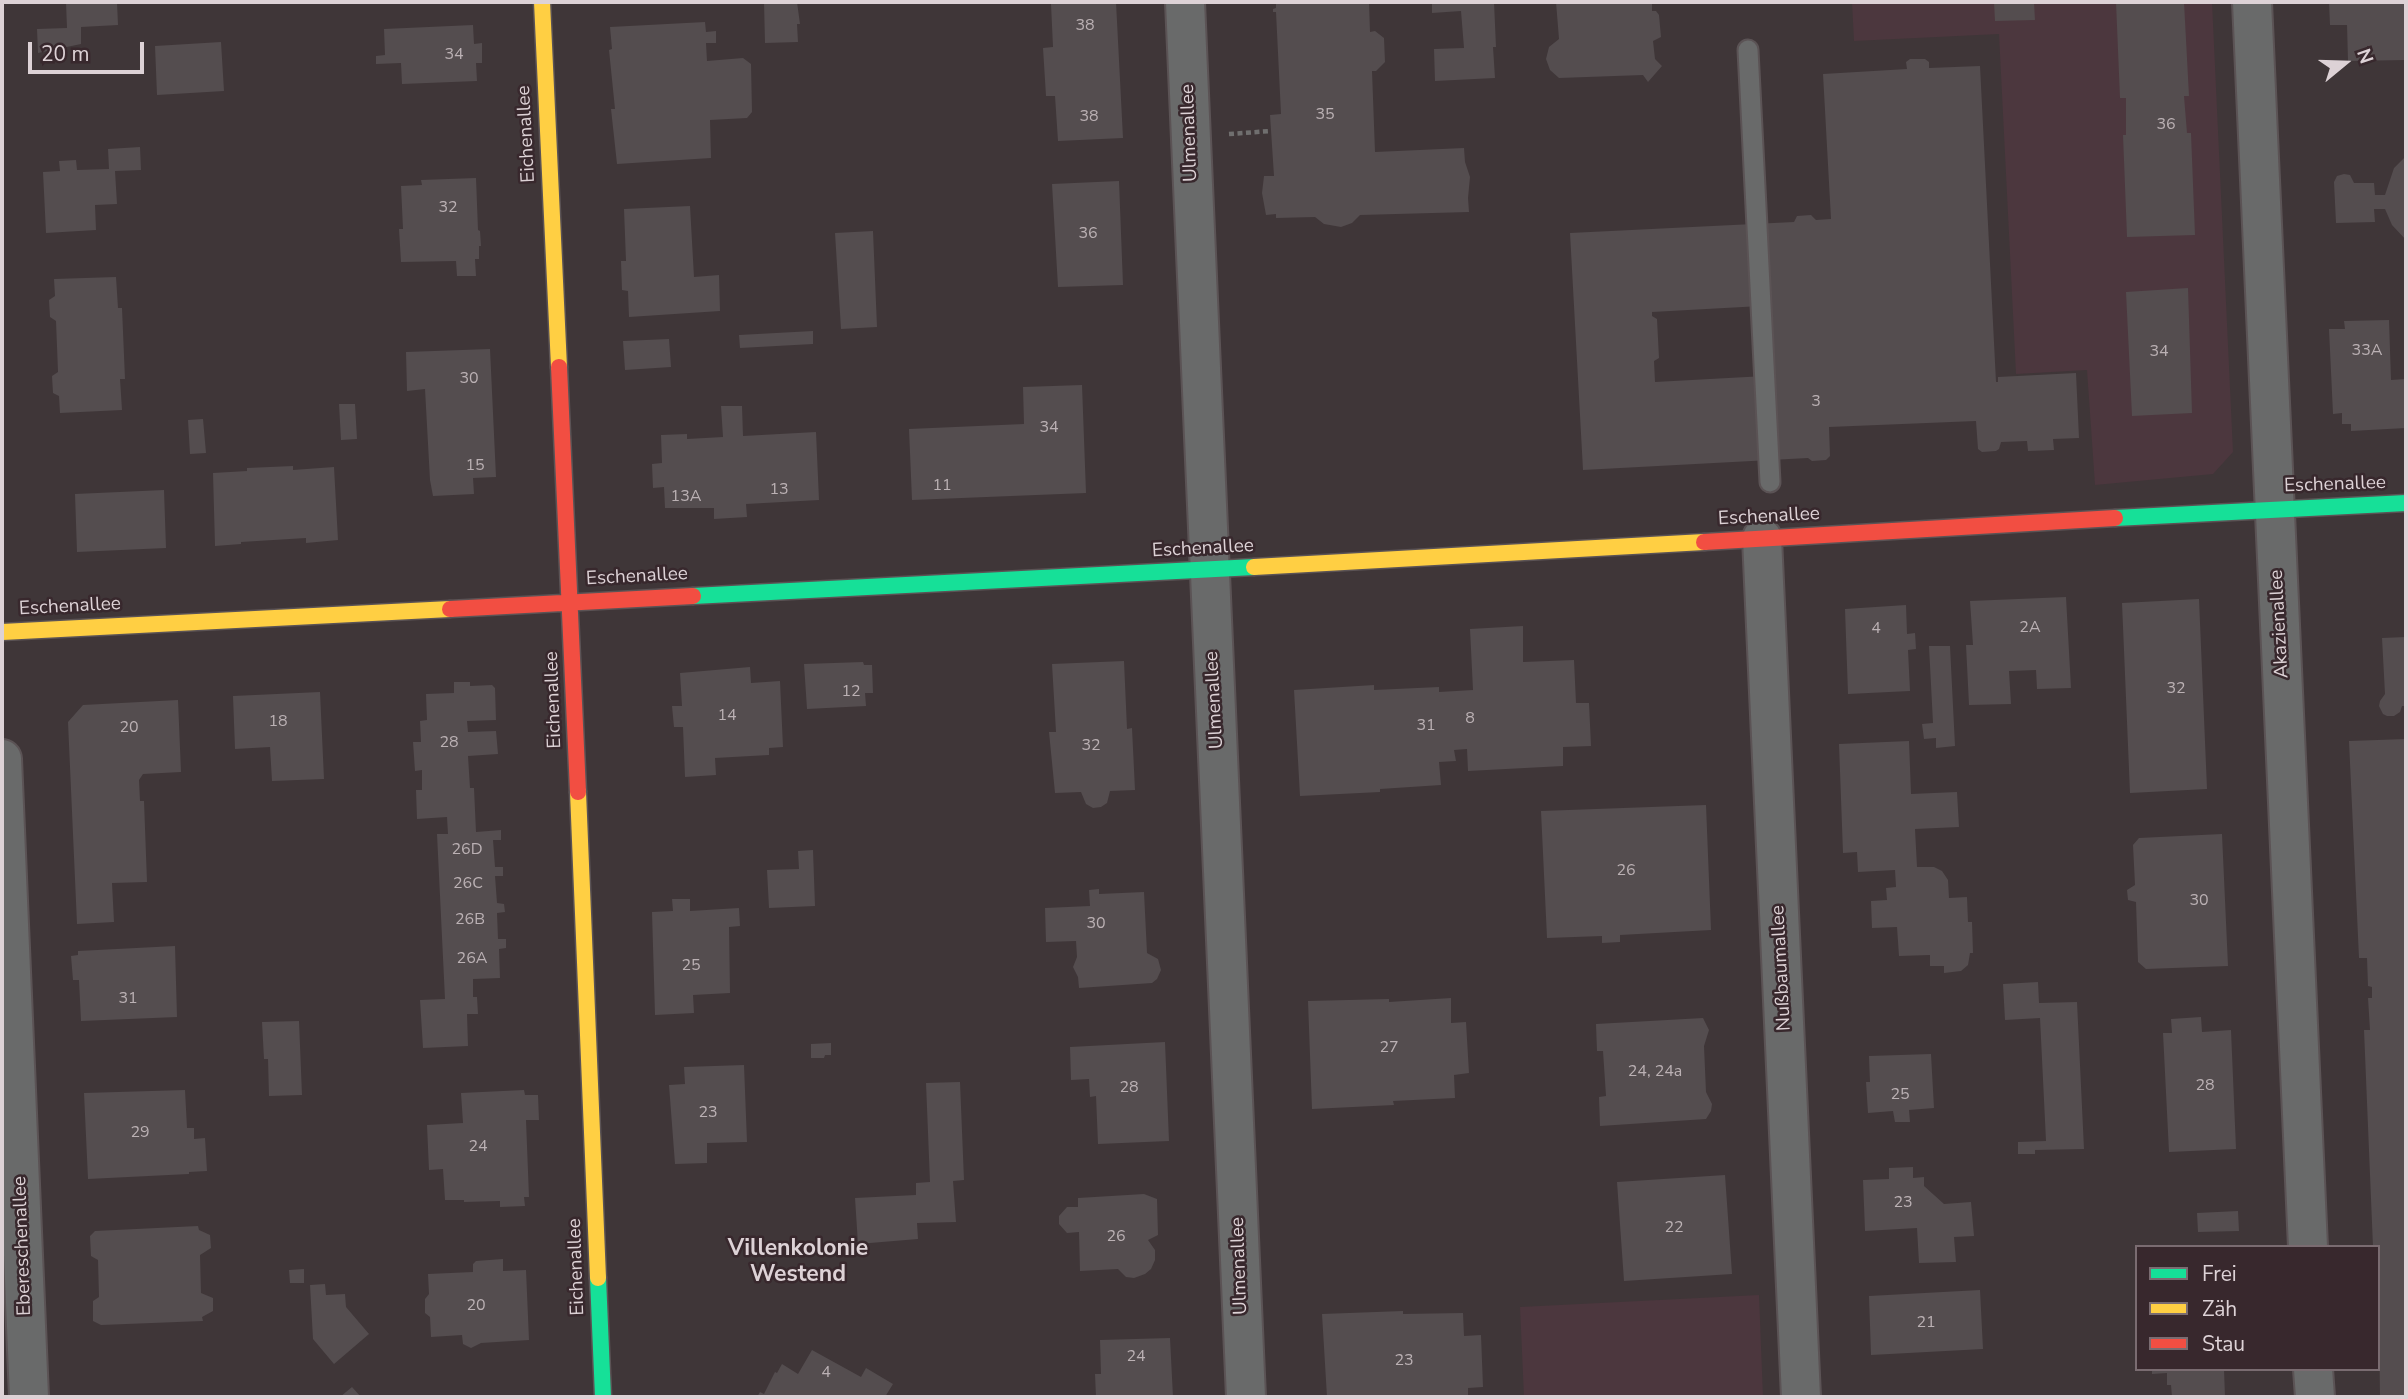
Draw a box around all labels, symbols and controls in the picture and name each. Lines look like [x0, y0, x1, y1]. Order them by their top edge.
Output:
house number: 38 [1075, 16, 1095, 36]
scale bar [32, 28, 147, 72]
north arrow [2310, 28, 2380, 98]
text: 20 m [41, 40, 90, 68]
house number: 34 [444, 45, 464, 65]
text: N [2350, 45, 2379, 67]
street label: Ulmenallee [1177, 84, 1203, 182]
street label: Eichenallee [513, 85, 541, 183]
house number: 35 [1315, 105, 1335, 125]
house number: 38 [1079, 107, 1099, 127]
house number: 36 [2156, 115, 2176, 135]
house number: 32 [438, 198, 458, 218]
house number: 36 [1078, 224, 1098, 244]
house number: 33A [2352, 341, 2382, 361]
house number: 34 [2149, 342, 2169, 362]
house number: 30 [459, 369, 479, 389]
house number: 3 [1811, 392, 1821, 412]
house number: 34 [1039, 418, 1059, 438]
house number: 15 [465, 456, 485, 476]
street label: Eschenallee [2284, 472, 2386, 498]
house number: 11 [932, 476, 952, 496]
house number: 13 [769, 480, 789, 500]
house number: 13A [671, 487, 701, 507]
street label: Eschenallee [1717, 503, 1821, 531]
street label: Eschenallee [1151, 535, 1255, 563]
street label: Eschenallee [585, 563, 689, 591]
street label: Akazienallee [2266, 569, 2294, 679]
street label: Eschenallee [18, 593, 122, 621]
house number: 2A [2019, 618, 2041, 638]
house number: 4 [1871, 619, 1881, 639]
street label: Ulmenallee [1201, 650, 1229, 750]
street label: Eichenallee [541, 651, 567, 749]
house number: 32 [2166, 679, 2186, 699]
house number: 12 [841, 682, 861, 702]
house number: 14 [717, 706, 737, 726]
house number: 8 [1465, 709, 1475, 729]
house number: 18 [268, 712, 288, 732]
house number: 31 [1416, 716, 1436, 736]
house number: 20 [119, 718, 139, 738]
house number: 28 [439, 733, 459, 753]
house number: 32 [1081, 736, 1101, 756]
house number: 26D [451, 840, 483, 860]
house number: 26 [1616, 861, 1636, 881]
house number: 26C [453, 874, 483, 894]
house number: 30 [2189, 891, 2209, 911]
street label: Nußbaumallee [1767, 905, 1797, 1031]
house number: 26B [455, 910, 485, 930]
house number: 30 [1086, 914, 1106, 934]
house number: 26A [457, 949, 487, 969]
house number: 25 [681, 956, 701, 976]
house number: 31 [118, 989, 138, 1009]
house number: 27 [1379, 1038, 1399, 1058]
house number: 24, 24a [1628, 1062, 1682, 1082]
house number: 28 [2195, 1076, 2215, 1096]
house number: 28 [1119, 1078, 1139, 1098]
house number: 25 [1890, 1085, 1910, 1105]
house number: 23 [698, 1103, 718, 1123]
house number: 29 [130, 1123, 150, 1143]
house number: 24 [468, 1137, 488, 1157]
street label: Ebereschenallee [9, 1176, 37, 1316]
house number: 23 [1893, 1193, 1913, 1213]
street label: Ulmenallee [1227, 1217, 1253, 1315]
street label: Eichenallee [564, 1218, 590, 1316]
house number: 22 [1664, 1218, 1684, 1238]
house number: 26 [1106, 1227, 1126, 1247]
district label: Villenkolonie Westend [728, 1235, 868, 1289]
legend [2135, 1245, 2380, 1371]
text: Frei [2202, 1260, 2237, 1288]
text: Zäh [2202, 1295, 2237, 1323]
house number: 20 [466, 1296, 486, 1316]
house number: 21 [1916, 1313, 1936, 1333]
text: Stau [2202, 1330, 2245, 1358]
house number: 24 [1126, 1347, 1146, 1367]
house number: 23 [1394, 1351, 1414, 1371]
house number: 4 [821, 1363, 831, 1383]

